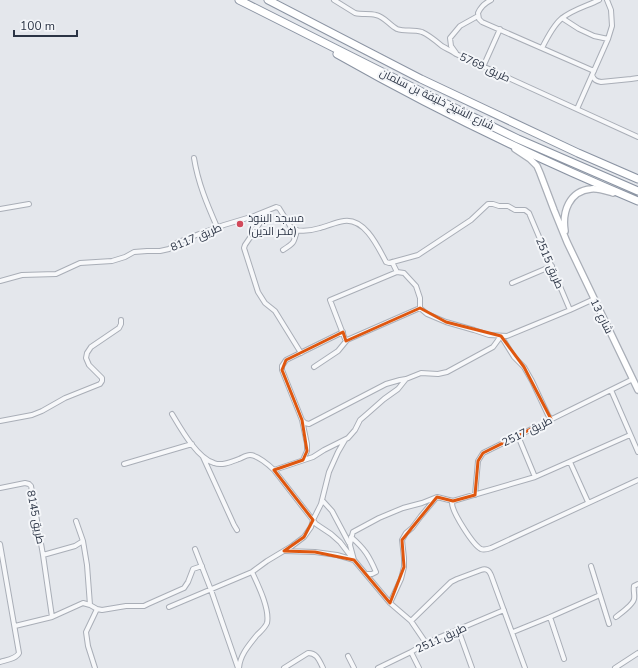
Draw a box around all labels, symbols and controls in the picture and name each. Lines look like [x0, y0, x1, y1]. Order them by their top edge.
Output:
scale bar [14, 12, 77, 38]
text: 100 m [20, 18, 55, 34]
street label: طريق 5769 [457, 49, 513, 86]
street label: شارع الشيخ خليفة بن سلمان [377, 65, 496, 134]
place label: مسجد البنوذ (فخر الدين) [248, 211, 304, 239]
marker: مسجد البنوذ (فخر الدين) [235, 219, 245, 229]
street label: طريق 8117 [168, 220, 224, 255]
street label: طريق 2515 [532, 235, 567, 291]
street label: شارع 13 [587, 296, 616, 336]
street label: طريق 2517 [499, 413, 555, 450]
street label: طريق 8145 [23, 489, 48, 545]
street label: طريق 2511 [413, 620, 469, 657]

